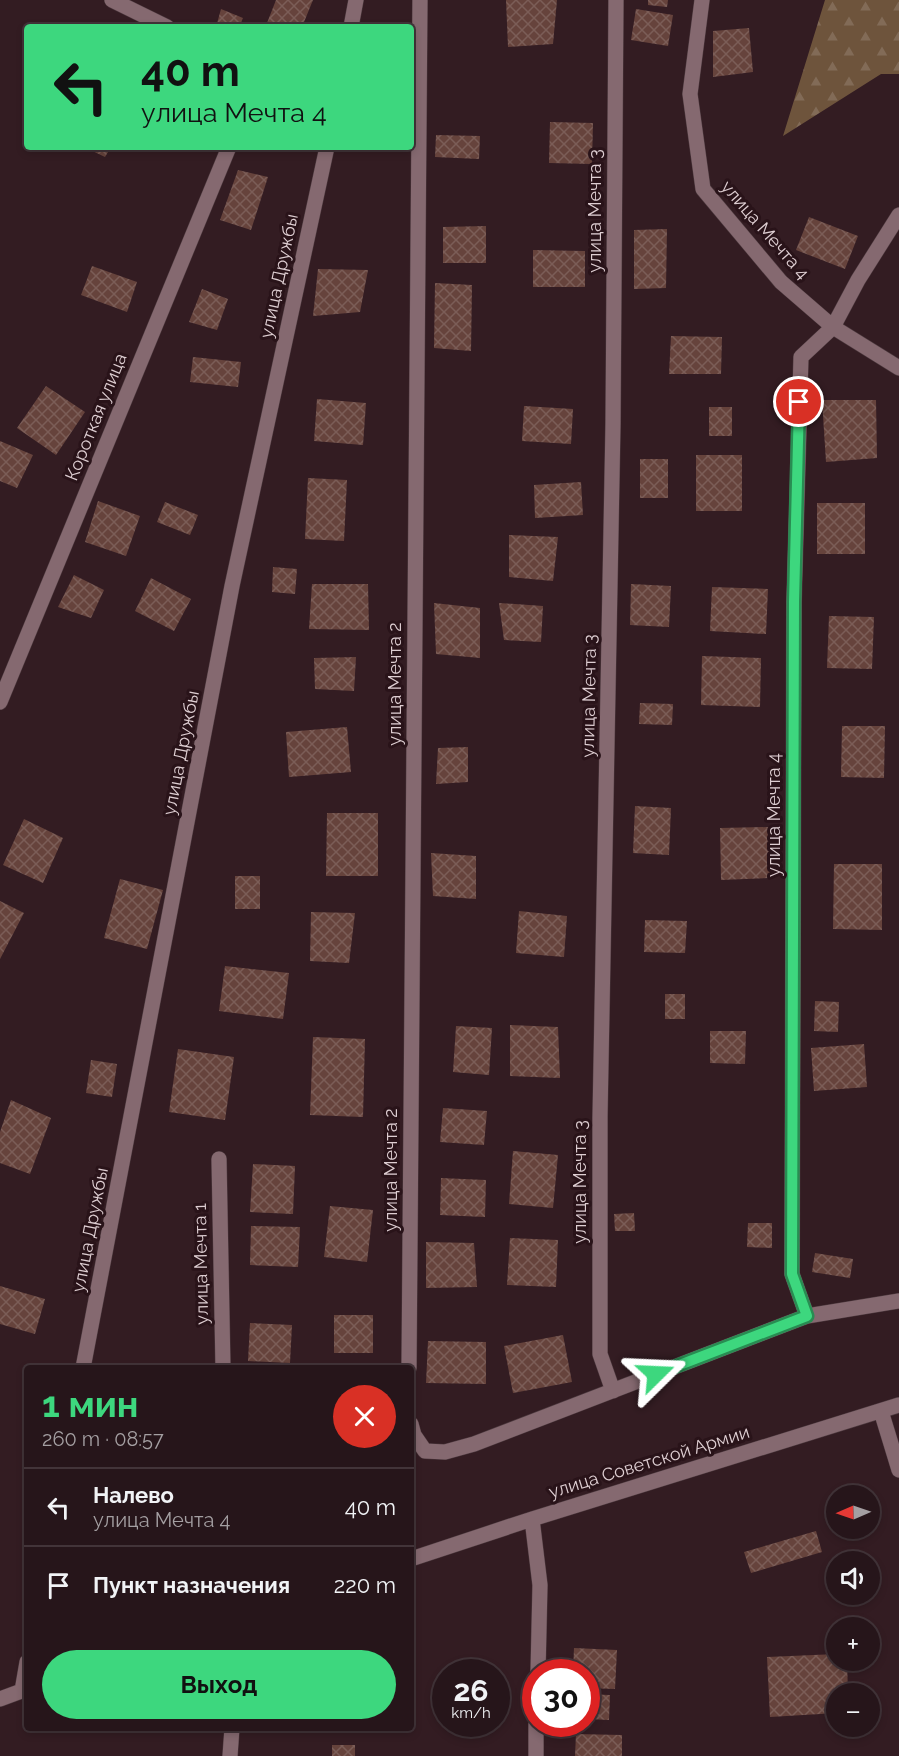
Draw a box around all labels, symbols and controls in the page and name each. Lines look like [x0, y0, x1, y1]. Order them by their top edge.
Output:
text: 40 m [141, 47, 240, 96]
icon: left [42, 48, 120, 126]
text: улица Мечта 4 [141, 97, 327, 128]
street label: улица Мечта 3 [584, 149, 605, 273]
street label: улица Мечта 4 [717, 176, 814, 283]
street label: улица Дружбы [255, 212, 302, 340]
street label: Короткая улица [60, 350, 131, 484]
pin [773, 376, 824, 427]
icon: arrive [782, 385, 815, 418]
street label: улица Мечта 2 [384, 622, 405, 746]
street label: улица Мечта 3 [577, 634, 600, 758]
street label: улица Дружбы [158, 689, 203, 817]
street label: улица Мечта 4 [763, 753, 784, 877]
street label: улица Мечта 2 [380, 1108, 401, 1232]
street label: улица Мечта 3 [569, 1120, 590, 1244]
street label: улица Дружбы [67, 1166, 112, 1294]
street label: улица Мечта 1 [189, 1203, 212, 1325]
position arrow [624, 1342, 688, 1406]
text: 1 мин [42, 1383, 138, 1425]
button: close [333, 1385, 396, 1448]
street label: улица Советской Армии [546, 1421, 752, 1502]
text: 260 m · 08:57 [42, 1427, 164, 1451]
text: Налево [93, 1482, 174, 1508]
north arrow [826, 1485, 880, 1539]
map controls [826, 1485, 880, 1737]
icon: left [42, 1491, 75, 1524]
text: 40 m [345, 1494, 396, 1520]
text: улица Мечта 4 [93, 1508, 231, 1532]
button: sound [826, 1551, 880, 1605]
icon: arrive [42, 1569, 75, 1602]
text: Пункт назначения [93, 1572, 290, 1598]
text: 220 m [334, 1572, 396, 1598]
button: + [826, 1617, 880, 1671]
button: Выход [42, 1650, 396, 1719]
speed limit sign: 30 [522, 1659, 600, 1737]
text: 26 [453, 1673, 489, 1708]
button: − [826, 1683, 880, 1737]
text: km/h [451, 1704, 491, 1722]

